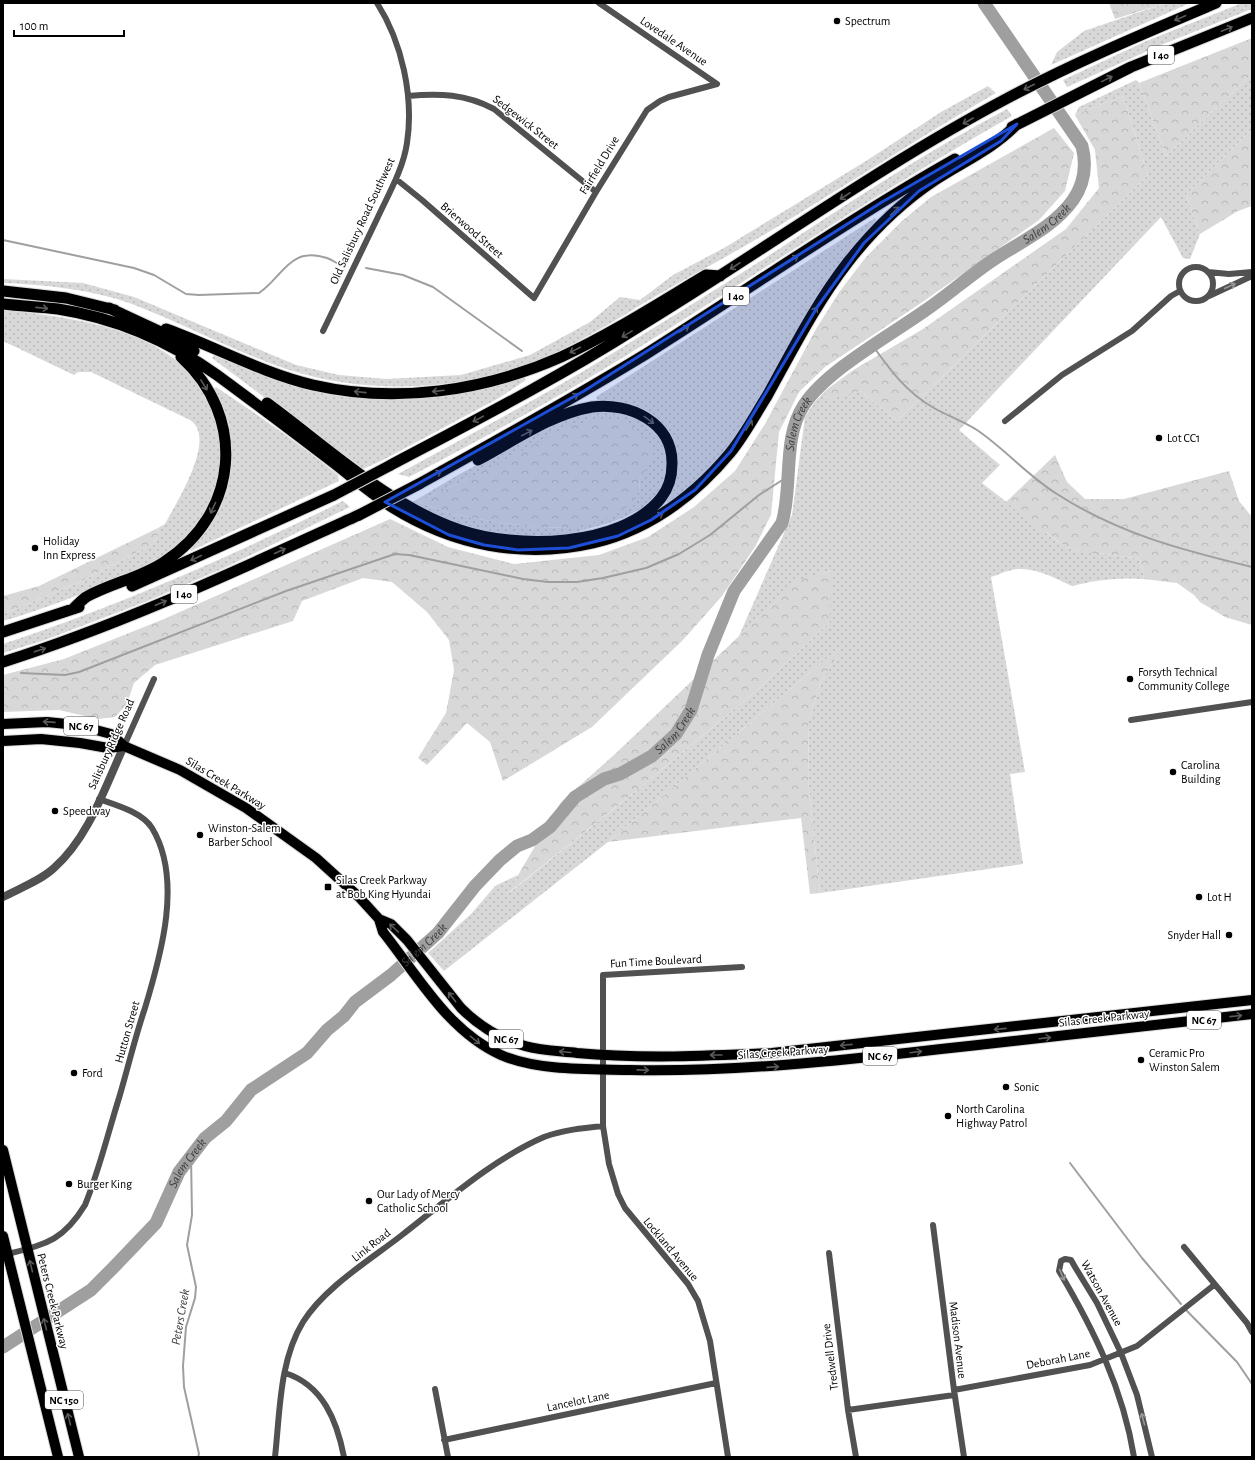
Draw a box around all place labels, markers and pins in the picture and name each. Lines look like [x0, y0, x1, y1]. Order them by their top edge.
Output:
place label: Spectrum [845, 15, 890, 27]
marker: Spectrum [832, 16, 842, 26]
place label: Lot CC1 [1167, 432, 1200, 444]
marker: Lot CC1 [1154, 433, 1164, 443]
place label: Holiday Inn Express [43, 535, 96, 561]
marker: Holiday Inn Express [30, 543, 40, 553]
place label: Forsyth Technical Community College [1138, 666, 1230, 693]
marker: Forsyth Technical Community College [1125, 674, 1135, 684]
place label: Carolina Building [1181, 759, 1221, 785]
marker: Carolina Building [1168, 767, 1178, 777]
place label: Speedway [63, 805, 110, 818]
marker: Speedway [50, 806, 60, 816]
place label: Winston-Salem Barber School [208, 822, 281, 848]
marker: Winston-Salem Barber School [195, 830, 205, 840]
place label: Silas Creek Parkway at Bob King Hyundai [336, 874, 431, 901]
marker: Silas Creek Parkway at Bob King Hyundai [323, 882, 333, 892]
place label: Lot H [1207, 891, 1232, 903]
marker: Lot H [1194, 892, 1204, 902]
place label: Snyder Hall [1167, 929, 1221, 942]
marker: Snyder Hall [1224, 930, 1234, 940]
place label: Ceramic Pro Winston Salem [1149, 1047, 1220, 1073]
marker: Ceramic Pro Winston Salem [1136, 1055, 1146, 1065]
place label: Ford [82, 1067, 103, 1079]
marker: Ford [69, 1068, 79, 1078]
place label: Sonic [1014, 1081, 1039, 1093]
marker: Sonic [1001, 1082, 1011, 1092]
place label: North Carolina Highway Patrol [956, 1103, 1027, 1130]
marker: North Carolina Highway Patrol [943, 1111, 953, 1121]
place label: Burger King [77, 1178, 132, 1190]
marker: Burger King [64, 1179, 74, 1189]
place label: Our Lady of Mercy Catholic School [377, 1188, 460, 1214]
marker: Our Lady of Mercy Catholic School [364, 1196, 374, 1206]

